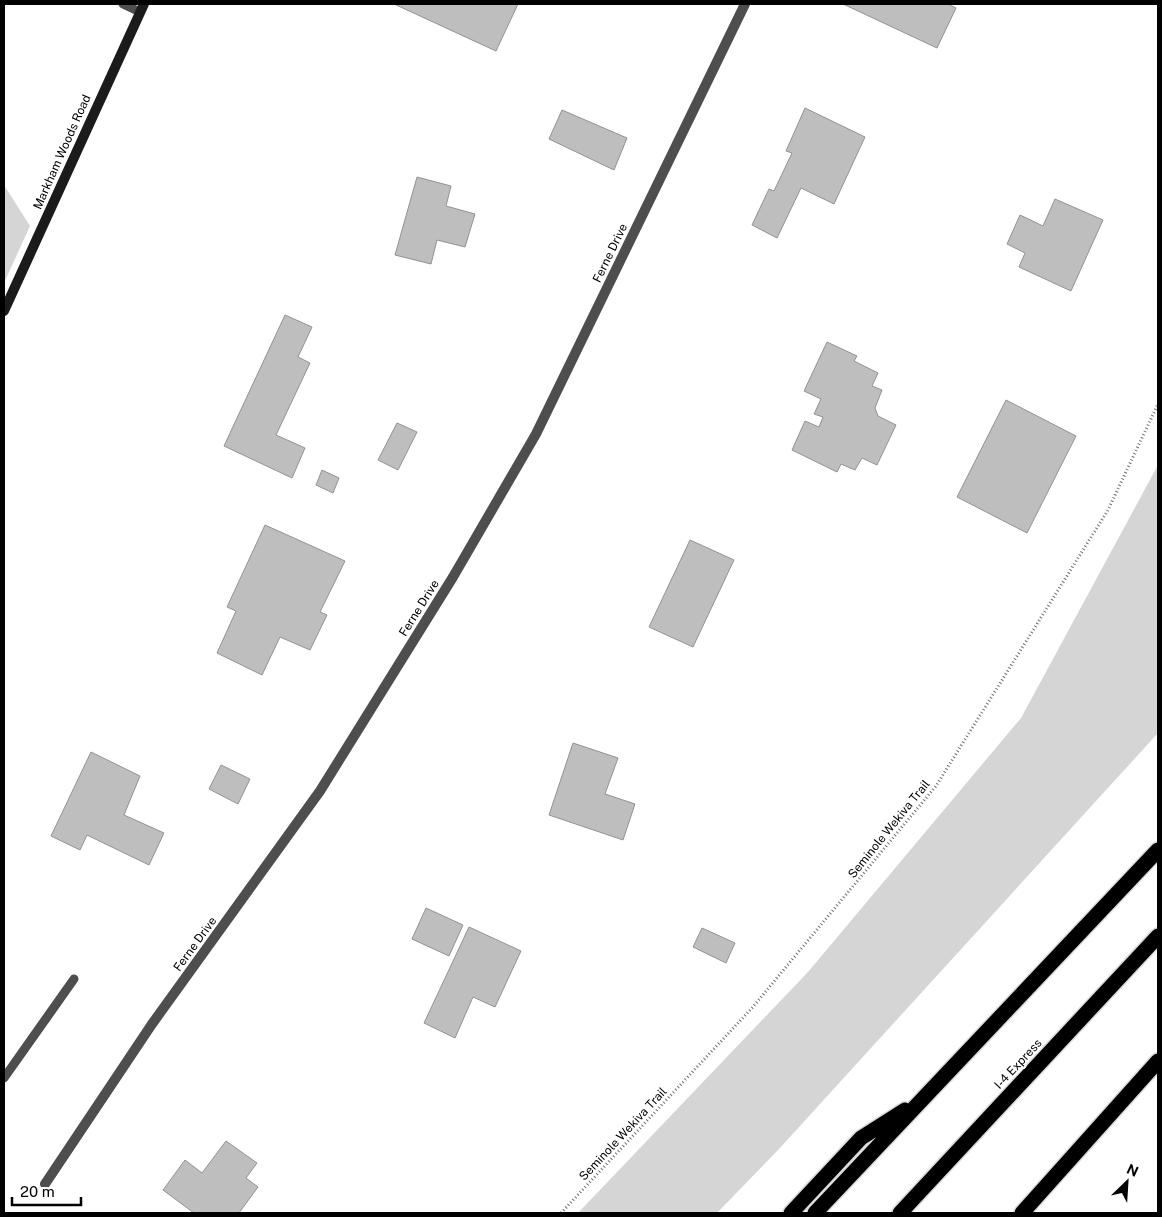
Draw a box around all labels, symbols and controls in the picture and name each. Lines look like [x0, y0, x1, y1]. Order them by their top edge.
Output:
street label: Markham Woods Road [30, 92, 94, 212]
street label: Ferne Drive [590, 221, 630, 285]
street label: Ferne Drive [396, 577, 442, 639]
street label: Seminole Wekiva Trail [845, 777, 933, 881]
street label: Ferne Drive [171, 914, 220, 974]
street label: I-4 Express [991, 1036, 1045, 1092]
street label: Seminole Wekiva Trail [576, 1084, 670, 1183]
north arrow [1102, 1157, 1152, 1207]
text: N [1124, 1161, 1141, 1180]
scale bar [12, 1174, 81, 1206]
text: 20 m [20, 1183, 55, 1200]

